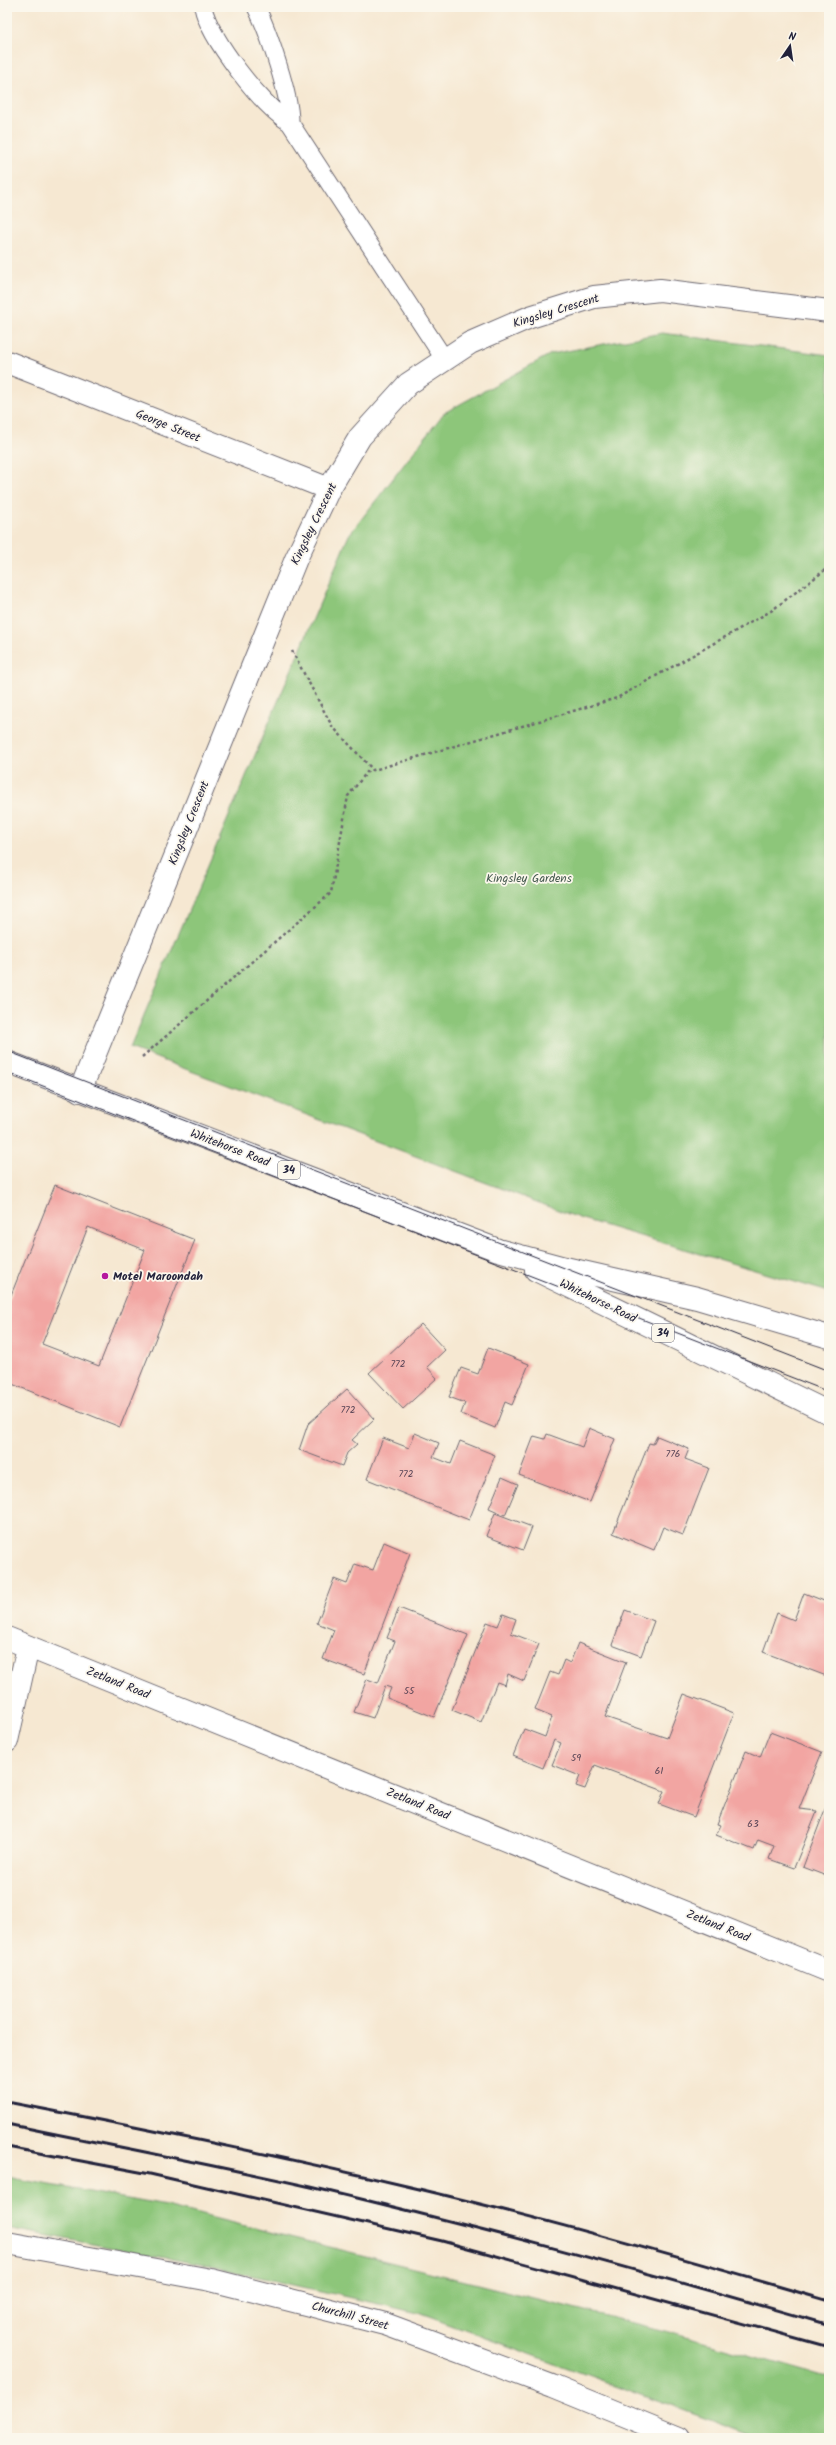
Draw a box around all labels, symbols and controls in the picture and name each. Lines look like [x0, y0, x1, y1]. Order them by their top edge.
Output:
north arrow [770, 26, 810, 66]
text: N [787, 28, 797, 47]
street label: Kingsley Crescent [510, 289, 602, 333]
street label: George Street [133, 404, 204, 448]
street label: Kingsley Crescent [286, 479, 342, 568]
street label: Kingsley Crescent [163, 778, 215, 868]
park label: Kingsley Gardens [486, 869, 572, 888]
street label: Whitehorse Road [187, 1124, 274, 1172]
road number: 34 [278, 1161, 300, 1179]
place label: Motel Maroondah [113, 1267, 203, 1286]
marker: Motel Maroondah [100, 1271, 110, 1281]
street label: Whitehorse Road [556, 1274, 641, 1328]
road number: 34 [652, 1324, 674, 1342]
house number: 772 [390, 1356, 406, 1372]
house number: 772 [340, 1402, 356, 1418]
house number: 776 [666, 1446, 680, 1462]
house number: 772 [398, 1466, 414, 1482]
street label: Zetland Road [83, 1662, 154, 1705]
house number: 55 [404, 1683, 415, 1699]
house number: 59 [571, 1750, 581, 1766]
house number: 61 [655, 1763, 663, 1779]
street label: Zetland Road [383, 1783, 454, 1826]
house number: 63 [747, 1816, 759, 1832]
street label: Zetland Road [683, 1905, 754, 1948]
street label: Churchill Street [309, 2297, 391, 2336]

